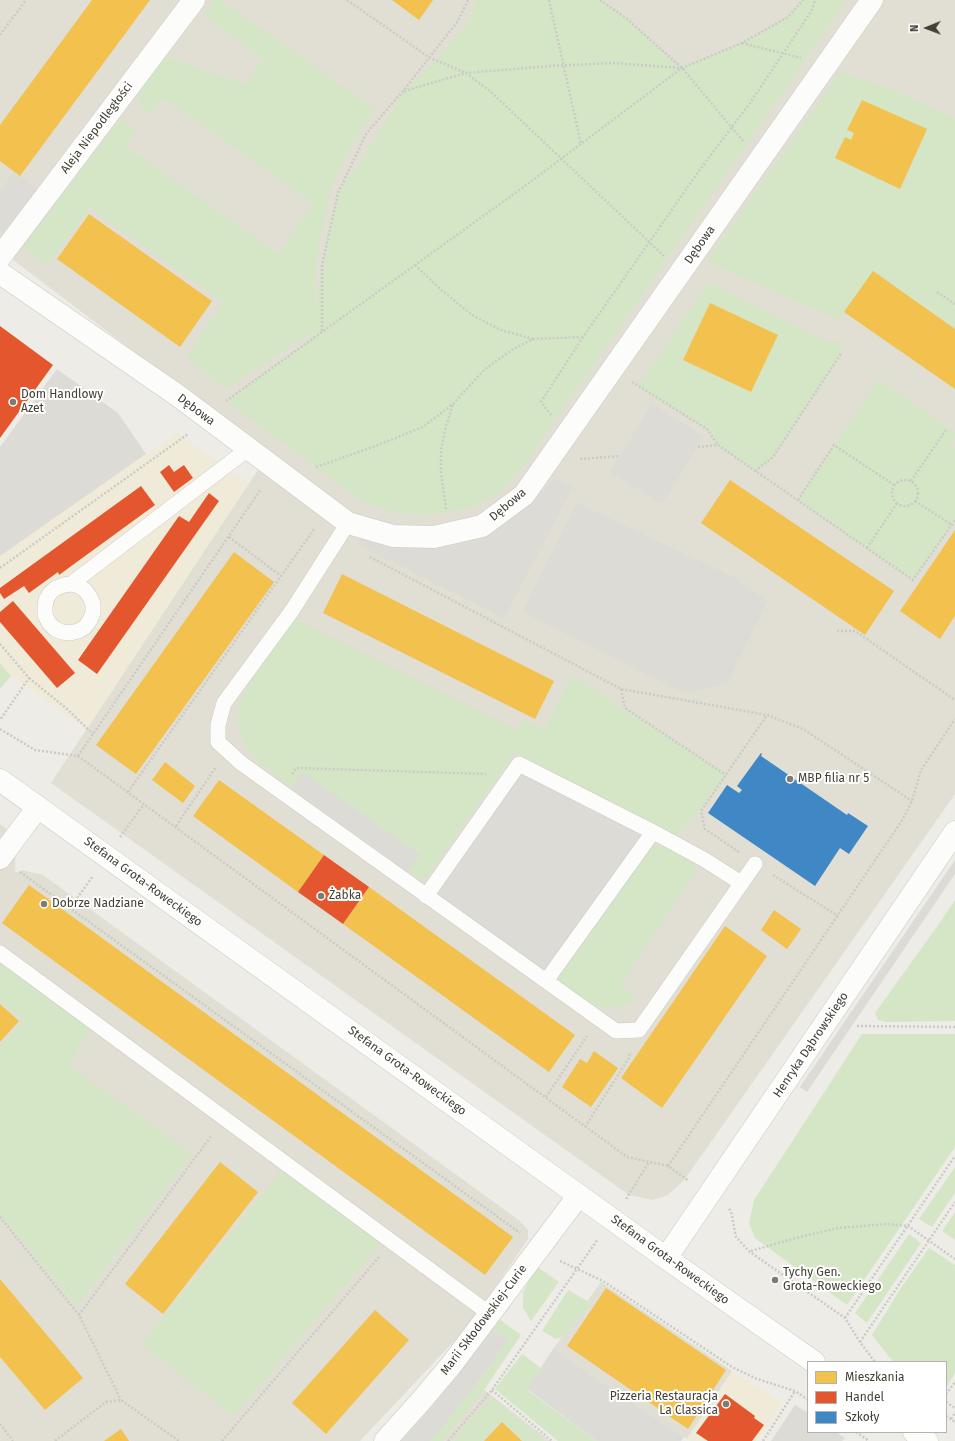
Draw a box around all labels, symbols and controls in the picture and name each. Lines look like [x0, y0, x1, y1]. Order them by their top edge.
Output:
north arrow [907, 8, 947, 48]
text: N [908, 24, 921, 32]
street label: Aleja Niepodległości [58, 79, 136, 177]
street label: Dębowa [682, 223, 718, 267]
place label: Dom Handlowy Azet [21, 388, 103, 416]
street label: Dębowa [174, 391, 218, 429]
marker: Dom Handlowy Azet [8, 397, 18, 407]
street label: Dębowa [487, 486, 529, 524]
place label: MBP filia nr 5 [798, 772, 869, 786]
marker: MBP filia nr 5 [785, 774, 795, 784]
street label: Stefana Grota-Roweckiego [81, 834, 205, 930]
place label: Żabka [329, 889, 361, 903]
marker: Żabka [316, 891, 326, 901]
place label: Dobrze Nadziane [52, 897, 144, 911]
marker: Dobrze Nadziane [39, 899, 49, 909]
street label: Henryka Dąbrowskiego [770, 990, 852, 1100]
street label: Stefana Grota-Roweckiego [345, 1023, 469, 1119]
street label: Stefana Grota-Roweckiego [608, 1212, 732, 1308]
street label: Marii Skłodowskiej-Curie [438, 1262, 530, 1378]
place label: Tychy Gen. Grota-Roweckiego [783, 1266, 881, 1294]
marker: Tychy Gen. Grota-Roweckiego [770, 1275, 780, 1285]
legend [807, 1361, 947, 1433]
text: Mieszkania [845, 1370, 905, 1384]
place label: Pizzeria Restauracja La Classica [610, 1390, 718, 1418]
text: Handel [845, 1390, 884, 1404]
marker: Pizzeria Restauracja La Classica [721, 1399, 731, 1409]
text: Szkoły [845, 1410, 879, 1424]

